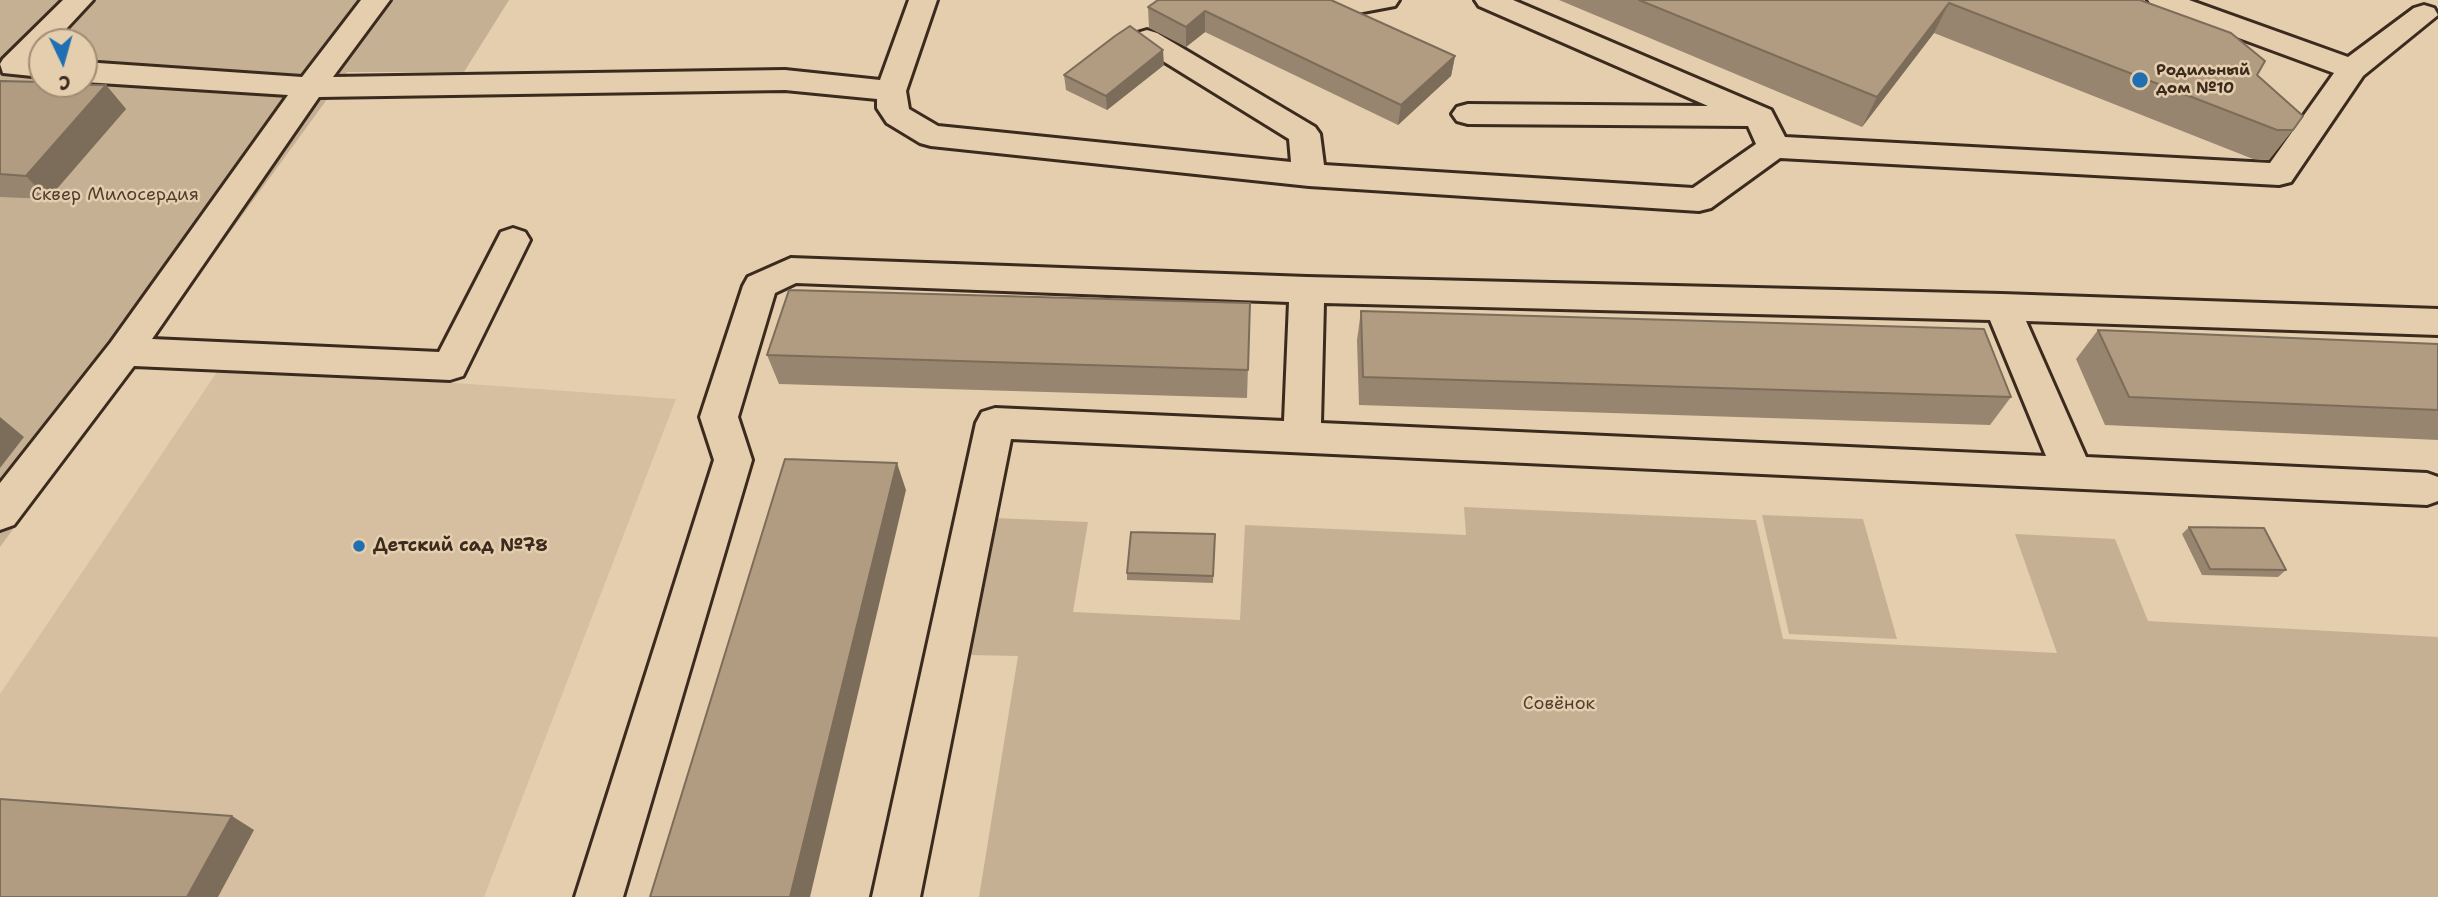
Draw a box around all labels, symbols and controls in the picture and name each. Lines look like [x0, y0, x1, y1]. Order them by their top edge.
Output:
north arrow [28, 28, 98, 98]
place label: Родильный дом №10 [2156, 61, 2250, 99]
text: С [58, 69, 72, 95]
marker: Родильный дом №10 [2130, 70, 2150, 90]
park label: Сквер Милосердия [31, 184, 199, 206]
place label: Детский сад №78 [373, 535, 548, 557]
marker: Детский сад №78 [351, 538, 367, 554]
park label: Совёнок [1523, 693, 1595, 715]

